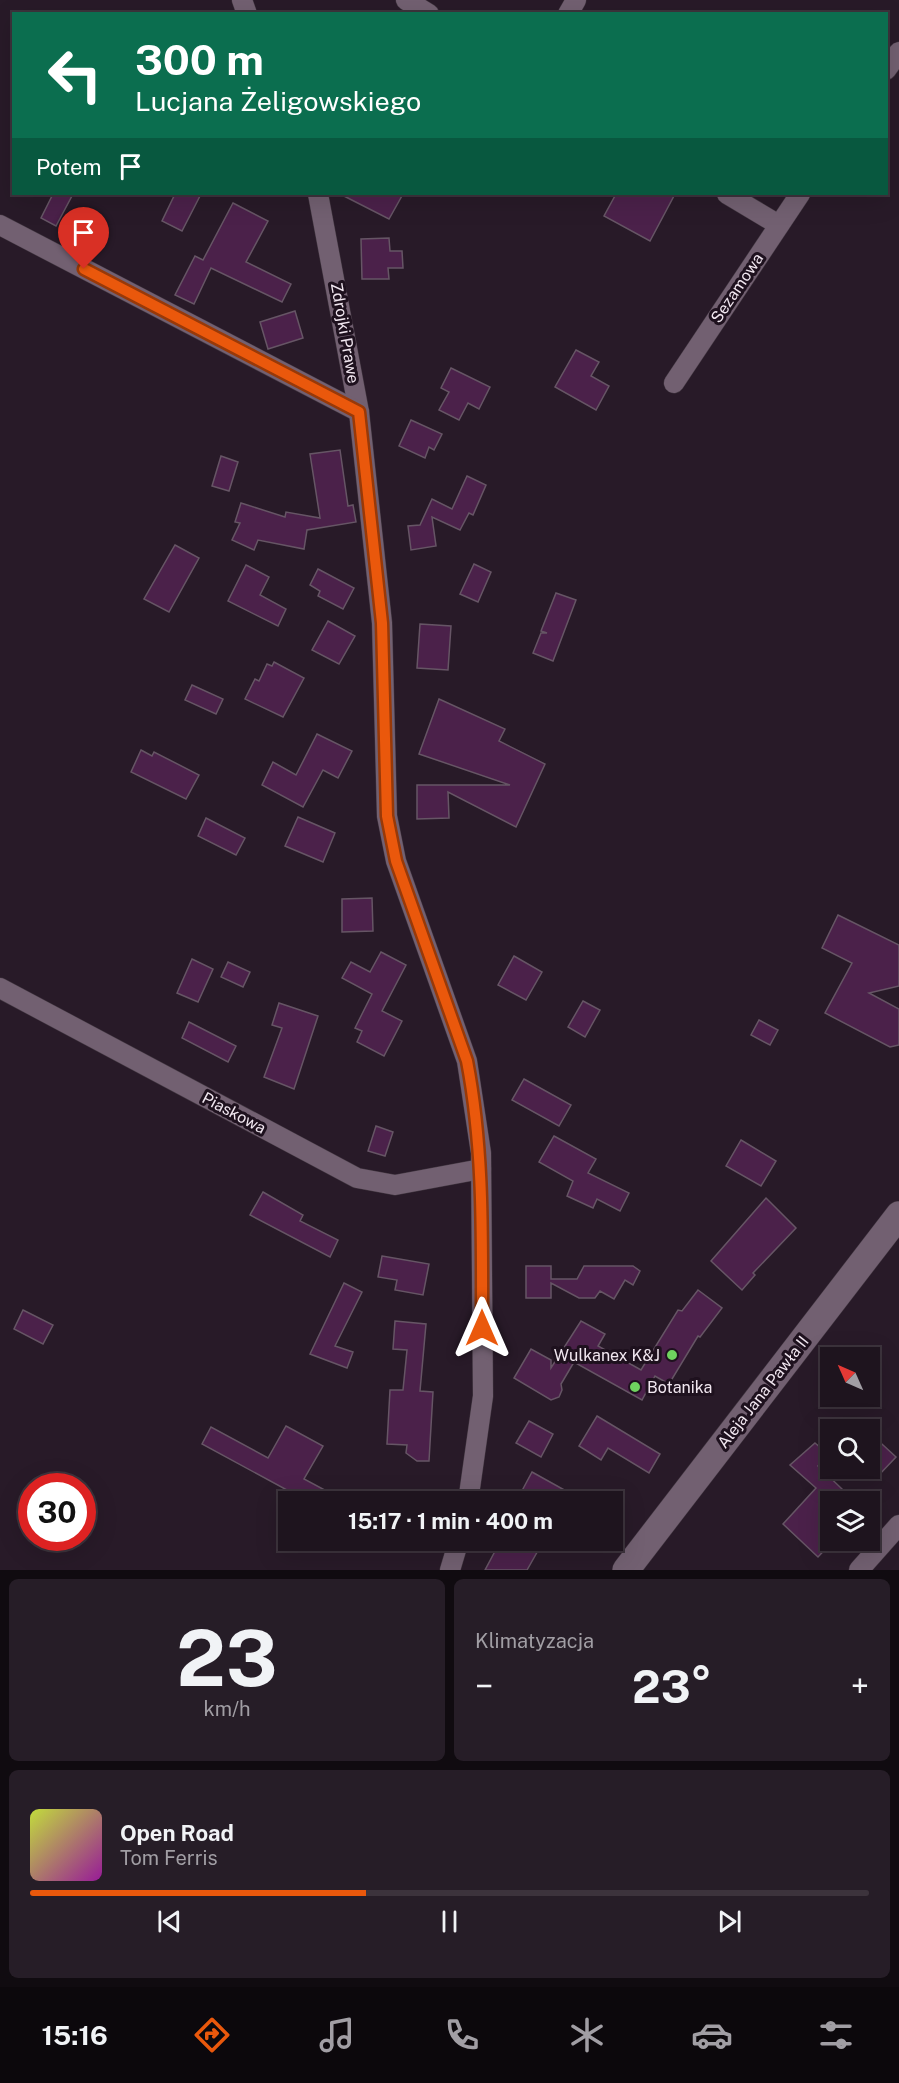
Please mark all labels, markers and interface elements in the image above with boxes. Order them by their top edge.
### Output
text: 300 m [135,35,264,84]
icon: left [36,36,114,114]
text: Lucjana Żeligowskiego [135,85,421,117]
icon: arrive [114,150,147,183]
text: Potem [36,154,102,180]
pin [58,207,109,269]
icon: arrive [67,216,100,249]
street label: Sezamowa [707,249,767,327]
street label: Zdrojki Prawe [327,281,363,385]
street label: Piaskowa [199,1088,269,1138]
position arrow [450,1296,514,1360]
street label: Aleja Jana Pawła II [713,1332,813,1452]
place label: Wulkanex K&J [554,1346,660,1365]
north arrow [820,1347,880,1407]
map controls [820,1347,880,1551]
marker: Wulkanex K&J [665,1348,679,1362]
place label: Botanika [647,1378,712,1397]
marker: Botanika [628,1380,642,1394]
button: search [820,1419,880,1479]
speed limit sign: 30 [18,1473,96,1551]
button: layers [820,1491,880,1551]
text: 15:17 · 1 min · 400 m [348,1508,553,1534]
text: 23 [176,1612,278,1704]
text: Klimatyzacja [475,1629,594,1653]
text: 23° [632,1660,712,1713]
text: − [475,1667,493,1705]
text: + [851,1667,869,1705]
text: km/h [203,1697,251,1721]
text: Open Road [120,1820,234,1846]
text: Tom Ferris [120,1846,218,1870]
icon: previous [153,1905,186,1938]
icon: pause [433,1905,466,1938]
icon: next [713,1905,746,1938]
icon: directions [191,2014,233,2056]
icon: music [316,2014,358,2056]
icon: phone [441,2014,483,2056]
icon: climate [566,2014,608,2056]
icon: car [691,2014,733,2056]
icon: filters [815,2014,857,2056]
text: 15:16 [41,2019,108,2051]

